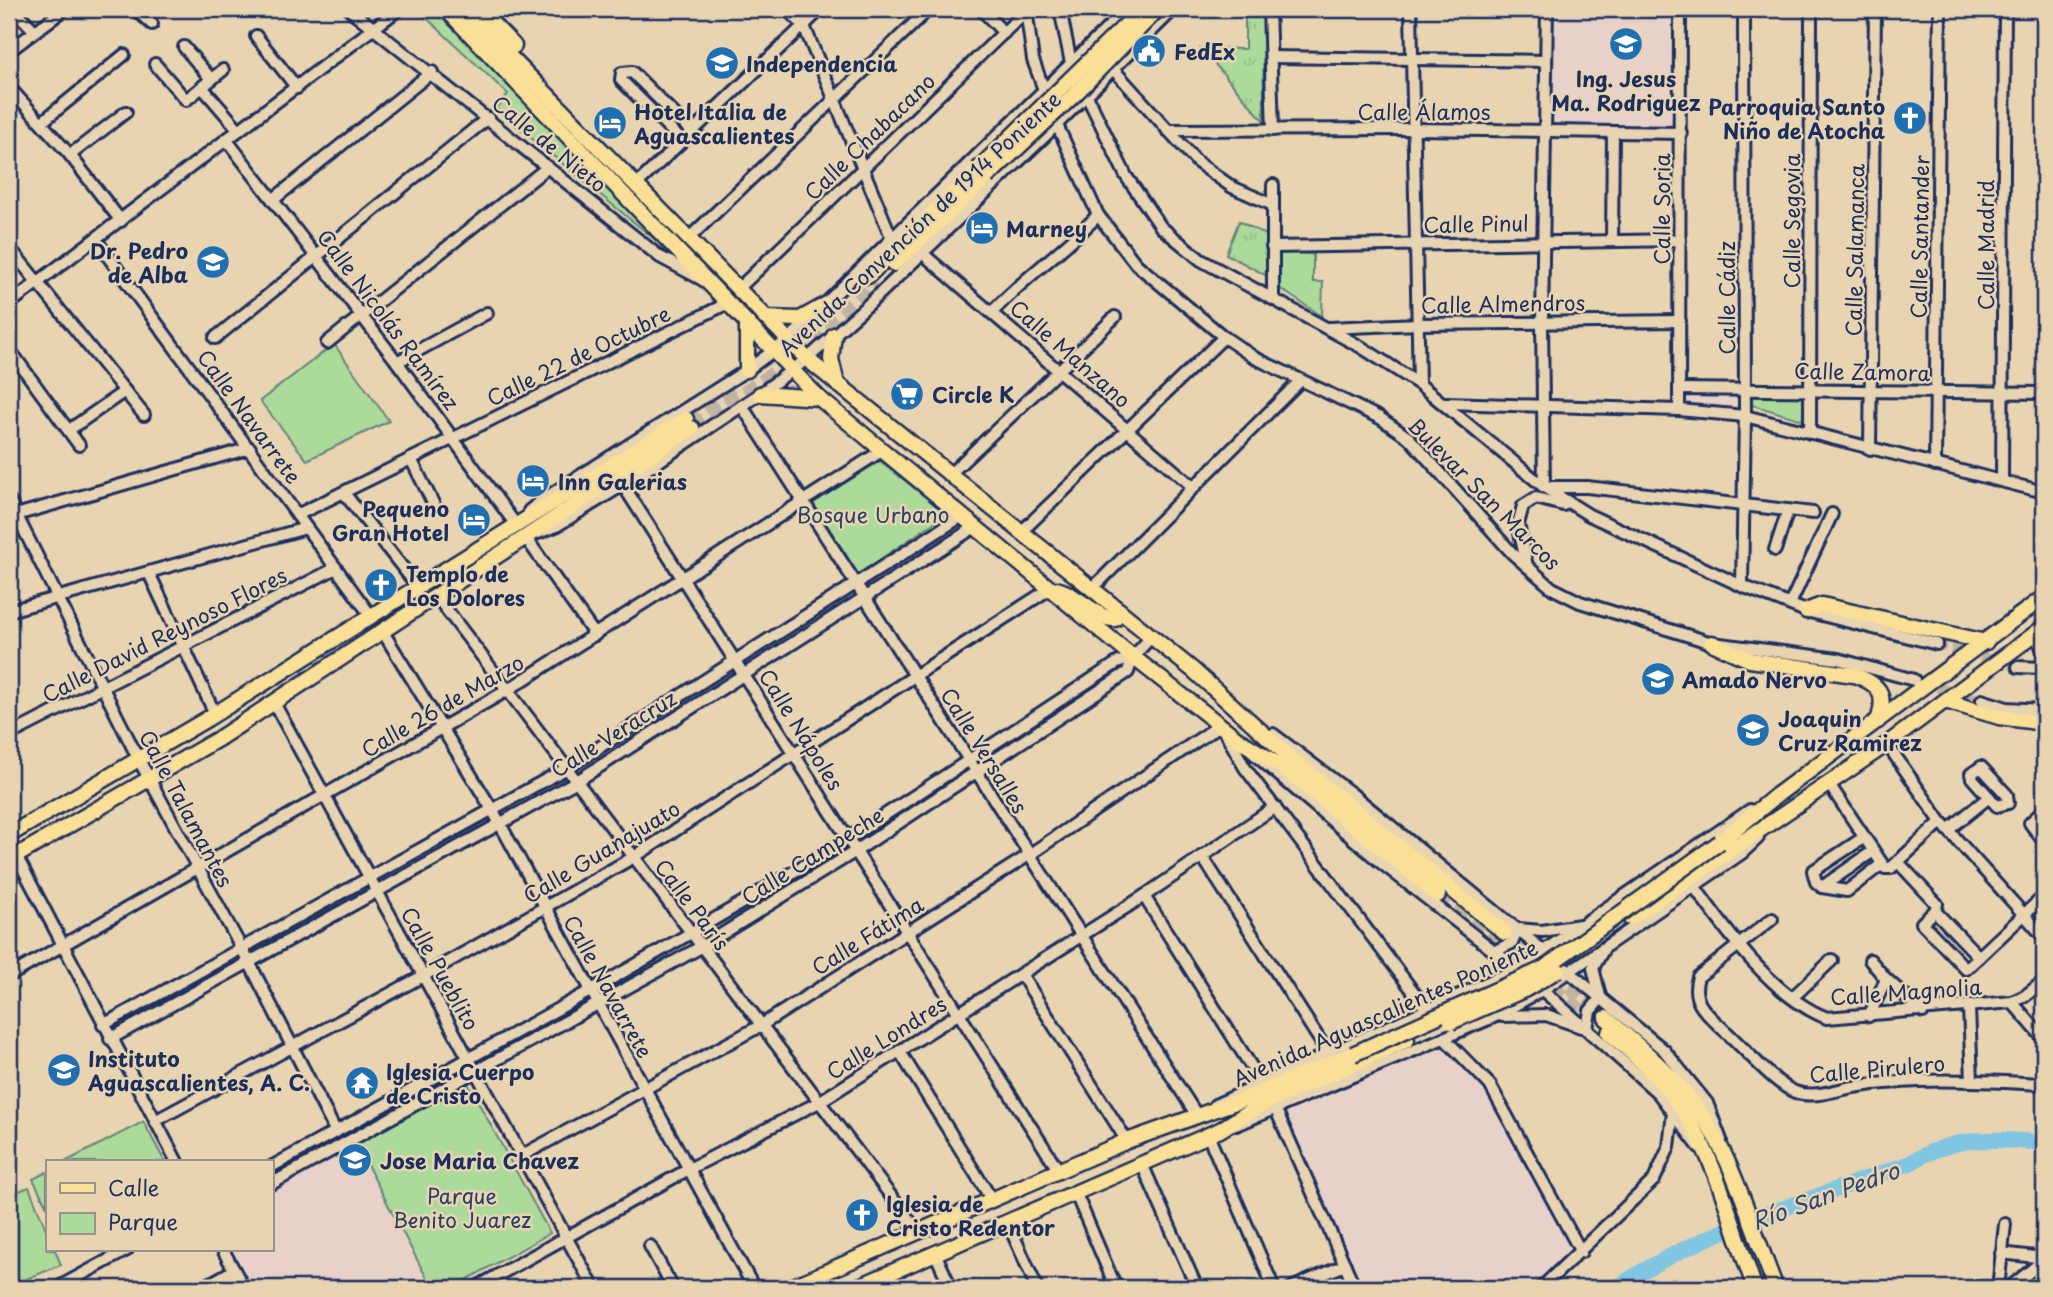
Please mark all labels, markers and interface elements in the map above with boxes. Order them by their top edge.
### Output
school or university icon: Ing. Jesus Ma. Rodriguez [1607,25,1645,63]
public building icon: FedEx [1130,32,1168,70]
place label: FedEx [1174,35,1235,67]
school or university icon: Independencia [703,44,741,82]
place label: Independencia [746,47,898,79]
place label: Ing. Jesus Ma. Rodriguez [1551,62,1701,118]
street label: Calle Chabacano [796,65,942,207]
street label: Avenida Convención de 1914 Poniente [771,83,1067,363]
street label: Calle de Nieto [486,87,614,199]
place label: Parroquia Santo Niño de Atocha [1708,90,1885,146]
place label: Hotel Italia de Aguascalientes [633,95,795,151]
street label: Calle Álamos [1358,95,1490,127]
church icon: Parroquia Santo Niño de Atocha [1891,99,1929,137]
hotel icon: Hotel Italia de Aguascalientes [591,104,629,142]
street label: Calle Soria [1645,153,1677,265]
street label: Calle Segovia [1775,153,1807,288]
street label: Calle Santander [1902,155,1936,319]
street label: Calle Salamanca [1836,163,1872,337]
street label: Calle Madrid [1969,180,2001,310]
street label: Calle Pinul [1423,206,1529,240]
hotel icon: Marney [963,209,1001,247]
place label: Marney [1006,212,1087,244]
street label: Calle Nicolás Ramírez [310,222,468,416]
place label: Dr. Pedro de Alba [90,234,188,290]
street label: Calle Cádiz [1710,241,1742,355]
school or university icon: Dr. Pedro de Alba [194,243,232,281]
street label: Calle Almendros [1421,286,1585,320]
street label: Calle Manzano [1003,291,1139,415]
street label: Calle 22 de Octubre [481,297,675,413]
street label: Calle Navarrete [190,342,310,490]
street label: Calle Zamora [1794,354,1931,388]
supermarket icon: Circle K [888,375,926,413]
place label: Circle K [932,378,1014,410]
street label: Bulevar San Marcos [1401,409,1569,577]
hotel icon: Inn Galerias [514,462,552,500]
place label: Inn Galerias [558,465,687,497]
place label: Pequeno Gran Hotel [332,492,449,548]
park label: Bosque Urbano [797,498,949,530]
hotel icon: Pequeno Gran Hotel [455,501,493,539]
place label: Templo de Los Dolores [406,557,525,613]
street label: Calle David Reynoso Flores [36,558,292,710]
church icon: Templo de Los Dolores [362,566,400,604]
street label: Calle 26 de Marzo [355,645,529,765]
school or university icon: Amado Nervo [1639,660,1677,698]
street label: Calle Nápoles [752,662,852,796]
place label: Amado Nervo [1681,663,1827,695]
street label: Calle Versalles [933,681,1037,819]
street label: Calle Veracruz [544,682,682,784]
place label: Joaquin Cruz Ramirez [1778,702,1922,758]
school or university icon: Joaquin Cruz Ramirez [1734,711,1772,749]
street label: Calle Talamantes [132,724,242,892]
street label: Calle Guanajuato [516,791,686,911]
street label: Calle Campeche [734,798,890,912]
street label: Calle París [648,851,738,957]
street label: Calle Fátima [805,887,930,982]
street label: Calle Pueblito [394,900,488,1036]
street label: Calle Navarrete [556,909,662,1063]
street label: Avenida Aguascalientes Poniente [1227,930,1543,1094]
street label: Calle Magnolia [1829,970,1983,1012]
street label: Calle Londres [820,987,952,1087]
place label: Instituto Aguascalientes, A. C. [87,1042,310,1098]
street label: Calle Pirulero [1808,1046,1946,1090]
school or university icon: Instituto Aguascalientes, A. C. [45,1051,83,1089]
place label: Iglesia Cuerpo de Cristo [386,1055,534,1111]
temple icon: Iglesia Cuerpo de Cristo [343,1064,381,1102]
school or university icon: Jose Maria Chavez [336,1141,374,1179]
place label: Jose Maria Chavez [380,1144,579,1176]
water label: Río San Pedro [1746,1152,1905,1238]
legend [46,1160,273,1252]
text: Calle [108,1171,159,1203]
park label: Parque Benito Juarez [393,1179,531,1235]
place label: Iglesia de Cristo Redentor [886,1187,1055,1243]
church icon: Iglesia de Cristo Redentor [843,1196,881,1234]
text: Parque [108,1205,178,1237]

